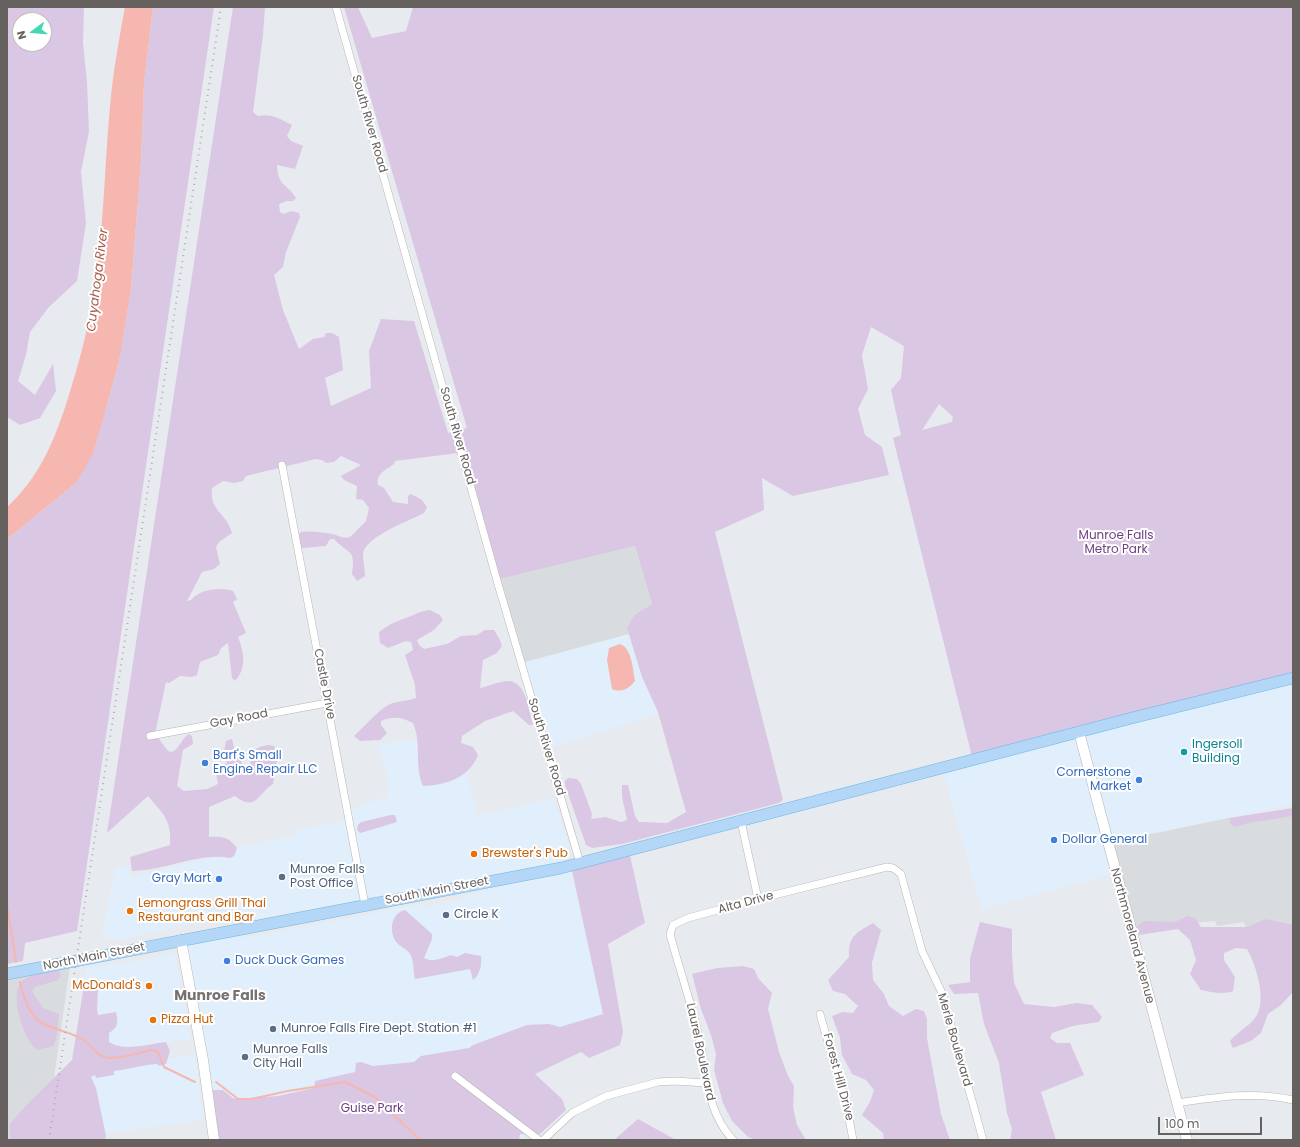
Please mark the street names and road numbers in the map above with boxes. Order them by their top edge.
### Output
street label: South River Road [348,73,390,175]
street label: South River Road [436,385,478,487]
street label: Castle Drive [310,647,338,721]
street label: South River Road [524,697,568,797]
street label: Gay Road [209,706,269,732]
street label: Northmoreland Avenue [1107,867,1157,1005]
street label: South Main Street [384,874,490,908]
street label: Alta Drive [717,889,775,917]
street label: North Main Street [42,940,146,974]
street label: Merle Boulevard [934,992,974,1088]
street label: Laurel Boulevard [683,1002,717,1102]
street label: Forest Hill Drive [819,1032,857,1122]

